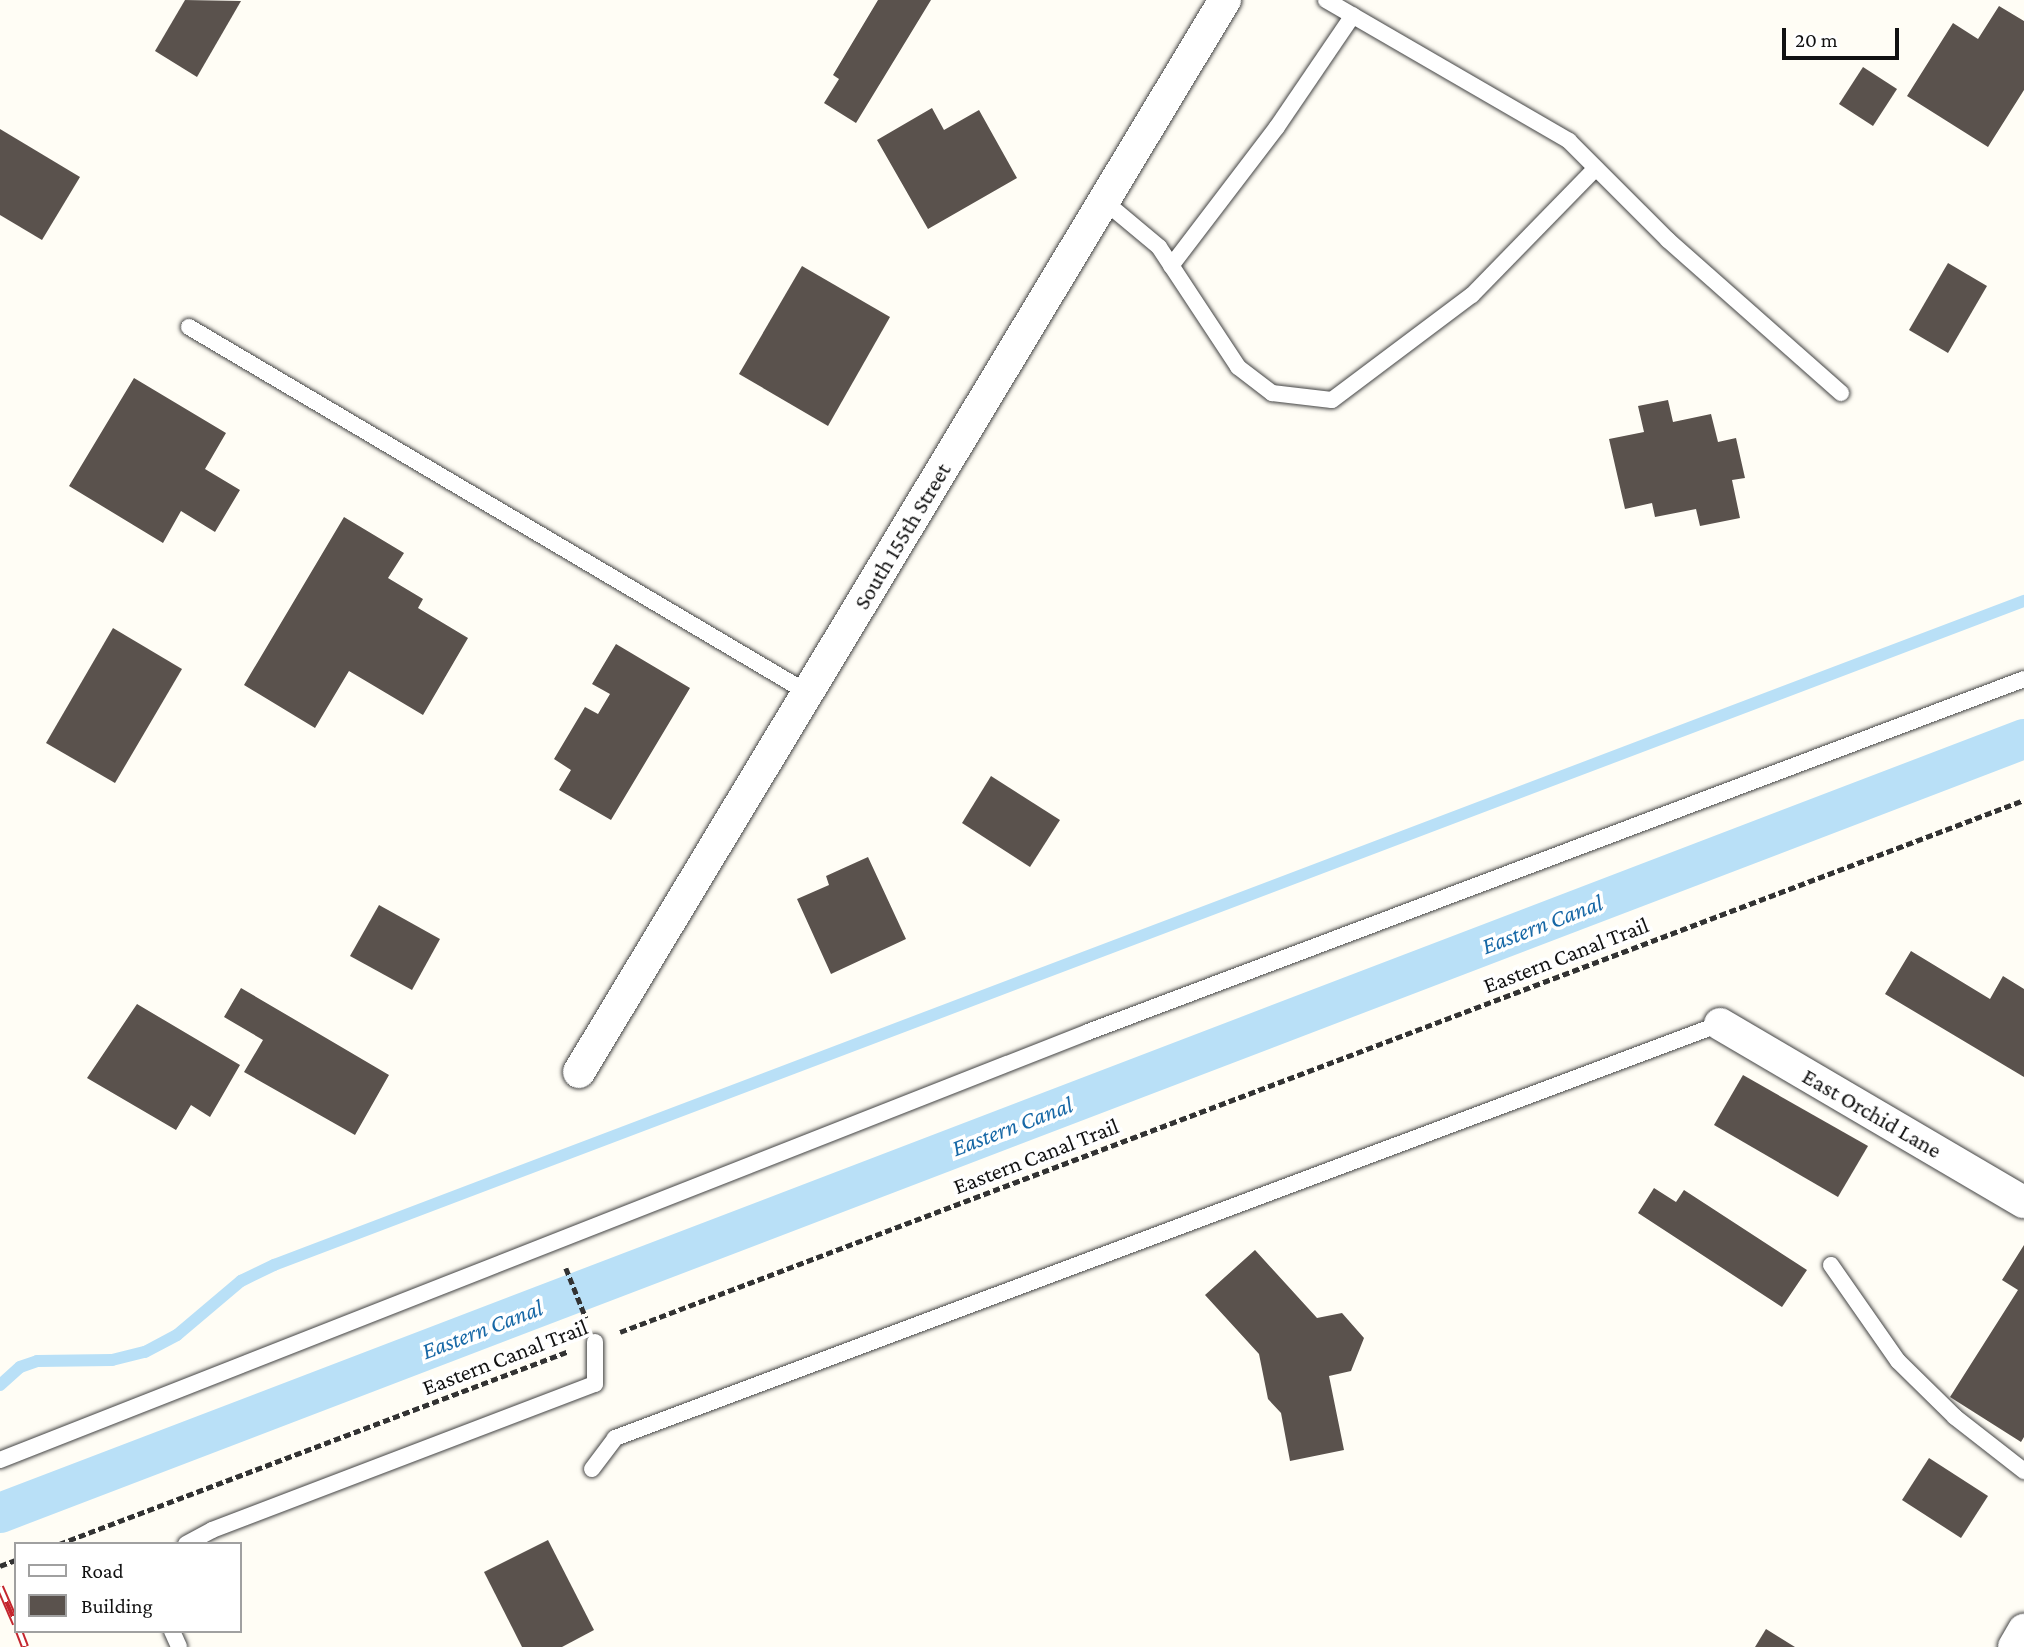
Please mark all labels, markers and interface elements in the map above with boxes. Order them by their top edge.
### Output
scale bar [1786,14,1903,58]
text: 20 m [1795,28,1838,52]
street label: South 155th Street [847,458,957,614]
water label: Eastern Canal [1477,888,1607,960]
street label: Eastern Canal Trail [1479,911,1653,999]
street label: East Orchid Lane [1798,1062,1946,1164]
water label: Eastern Canal [947,1090,1077,1162]
street label: Eastern Canal Trail [949,1112,1123,1200]
water label: Eastern Canal [417,1293,547,1365]
street label: Eastern Canal Trail [418,1313,592,1401]
legend [14,1542,242,1633]
text: Road [81,1559,124,1583]
text: Building [81,1594,153,1618]

